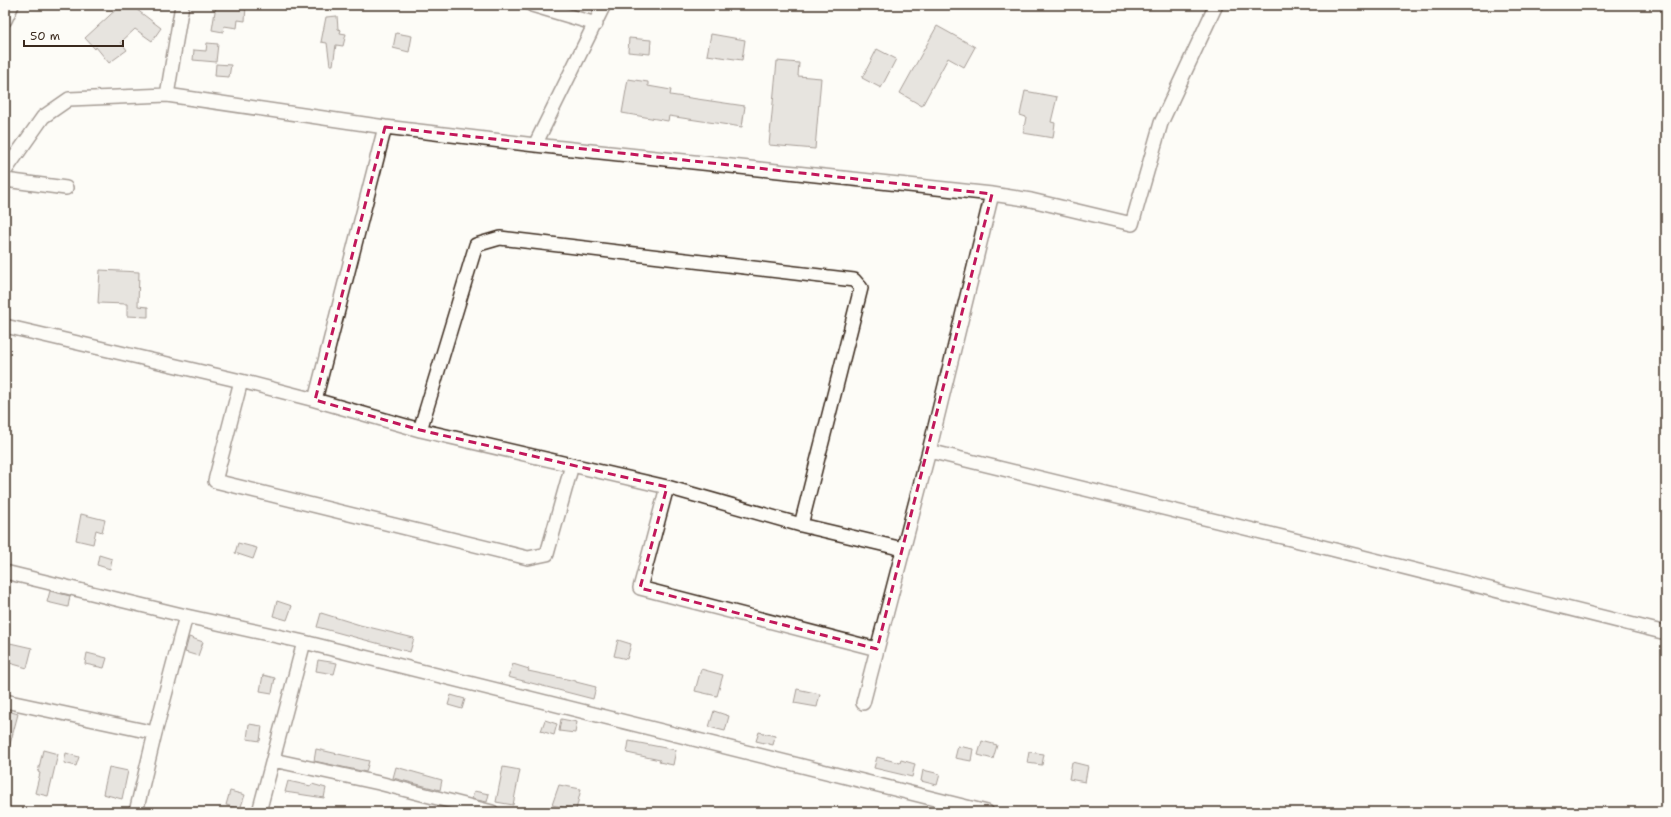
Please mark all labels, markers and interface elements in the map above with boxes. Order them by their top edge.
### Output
scale bar [24,22,123,48]
text: 50 m [30,28,60,44]

